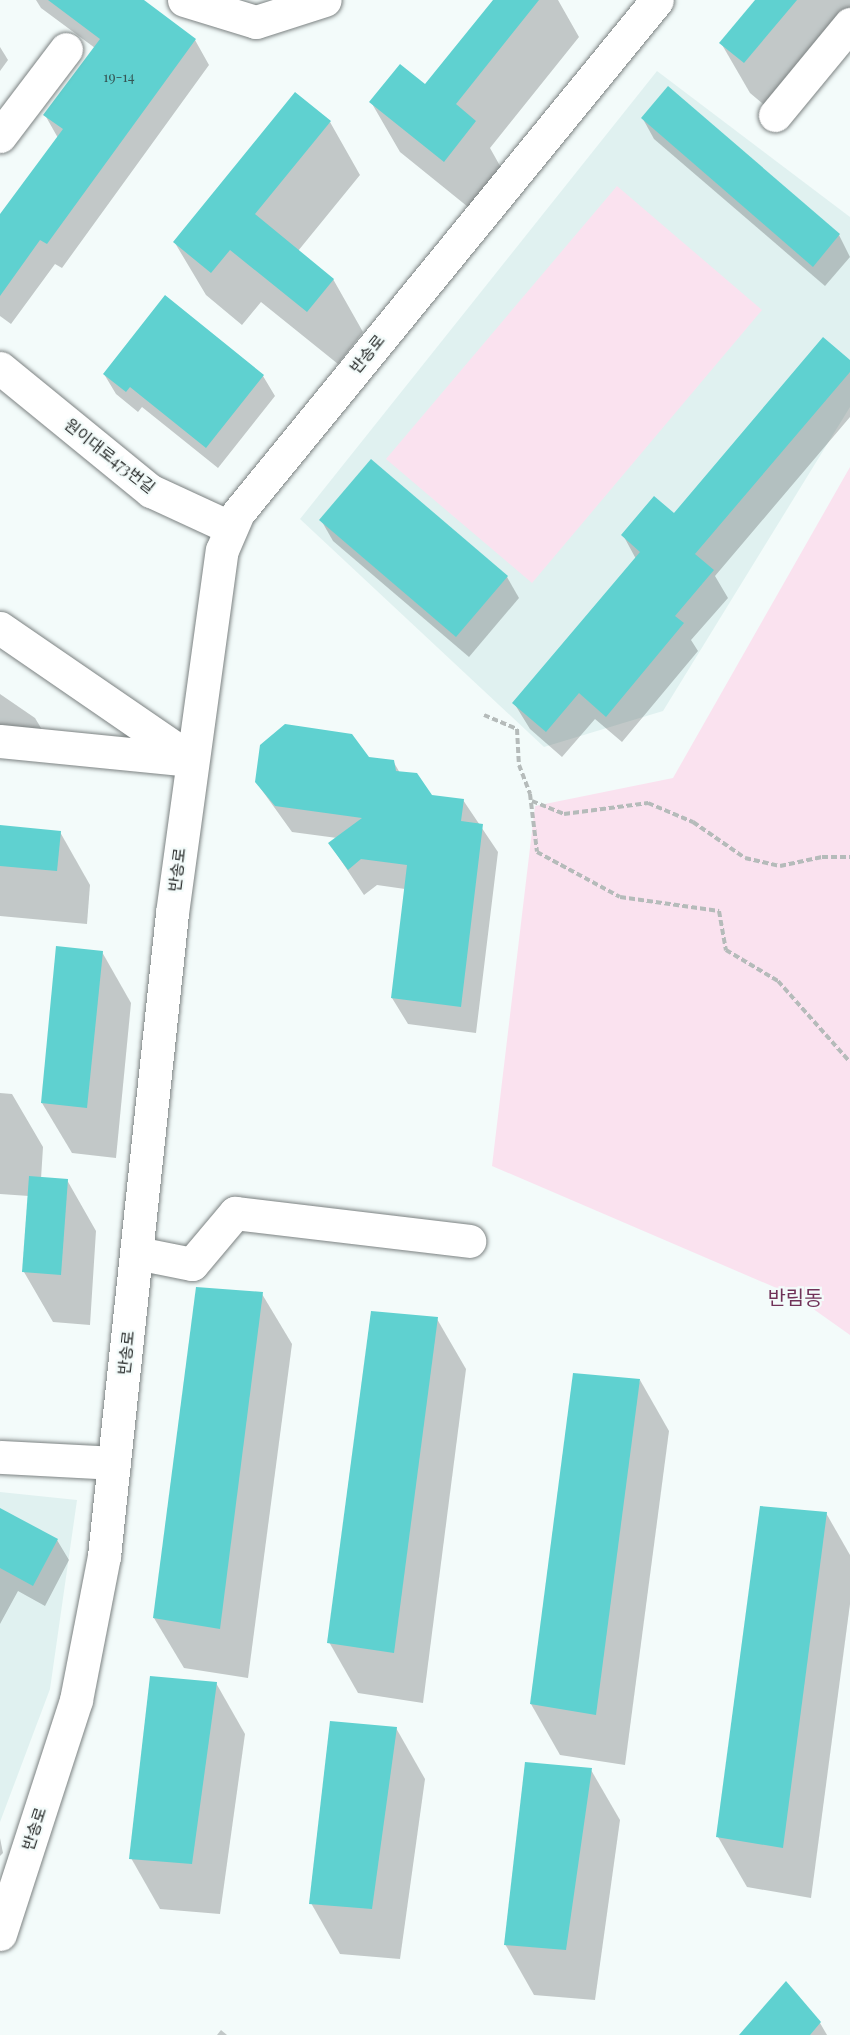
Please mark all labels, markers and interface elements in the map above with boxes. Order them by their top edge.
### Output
house number: 19-14 [103,69,135,85]
street label: 반송로 [346,331,388,377]
street label: 원이대로473번길 [61,415,159,497]
street label: 반송로 [165,847,189,893]
district label: 반림동 [767,1284,823,1308]
street label: 반송로 [114,1330,138,1376]
street label: 반송로 [18,1805,50,1853]

